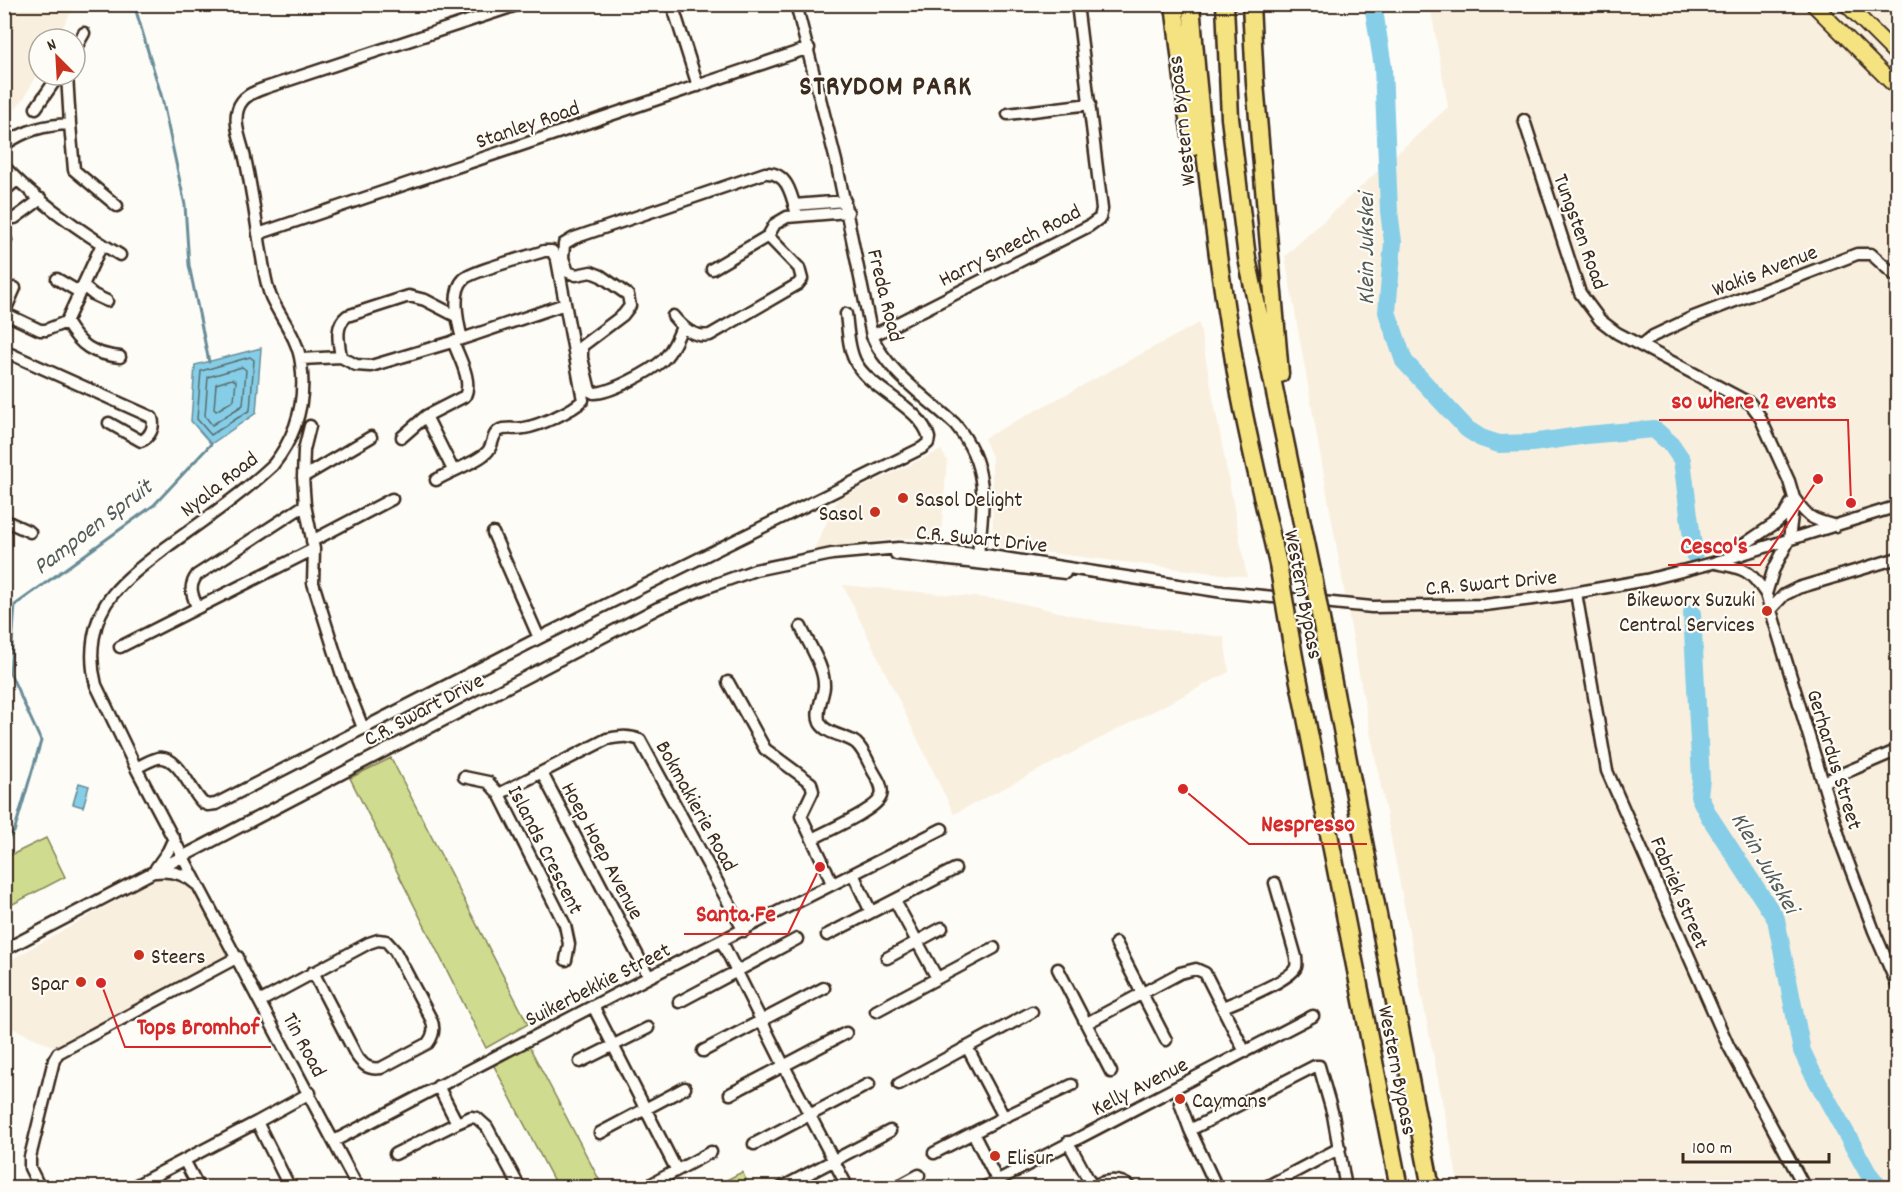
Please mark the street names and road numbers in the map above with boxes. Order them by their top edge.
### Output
street label: Western Bypass [1161,54,1206,187]
street label: Stanley Road [472,94,584,159]
street label: Tungsten Road [1543,170,1614,295]
street label: Harry Sneech Road [934,198,1087,296]
street label: Wakis Avenue [1708,238,1822,307]
street label: Freda Road [857,246,910,345]
street label: Nyala Road [174,445,266,526]
street label: C.R. Swart Drive [914,518,1049,563]
street label: Western Bypass [1274,527,1329,662]
street label: C.R. Swart Drive [1424,563,1558,606]
street label: C.R. Swart Drive [359,666,490,756]
street label: Gerhardus Street [1797,686,1869,834]
street label: Bokmakierie Road [646,736,744,878]
street label: Hoep Hoep Avenue [552,777,650,926]
street label: Islands Crescent [498,781,590,921]
street label: Fabriek Street [1640,833,1715,954]
street label: Suikerbekkie Street [520,936,677,1036]
street label: Western Bypass [1368,1003,1423,1138]
street label: Tin Road [273,1008,333,1083]
street label: Kelly Avenue [1087,1051,1194,1126]

